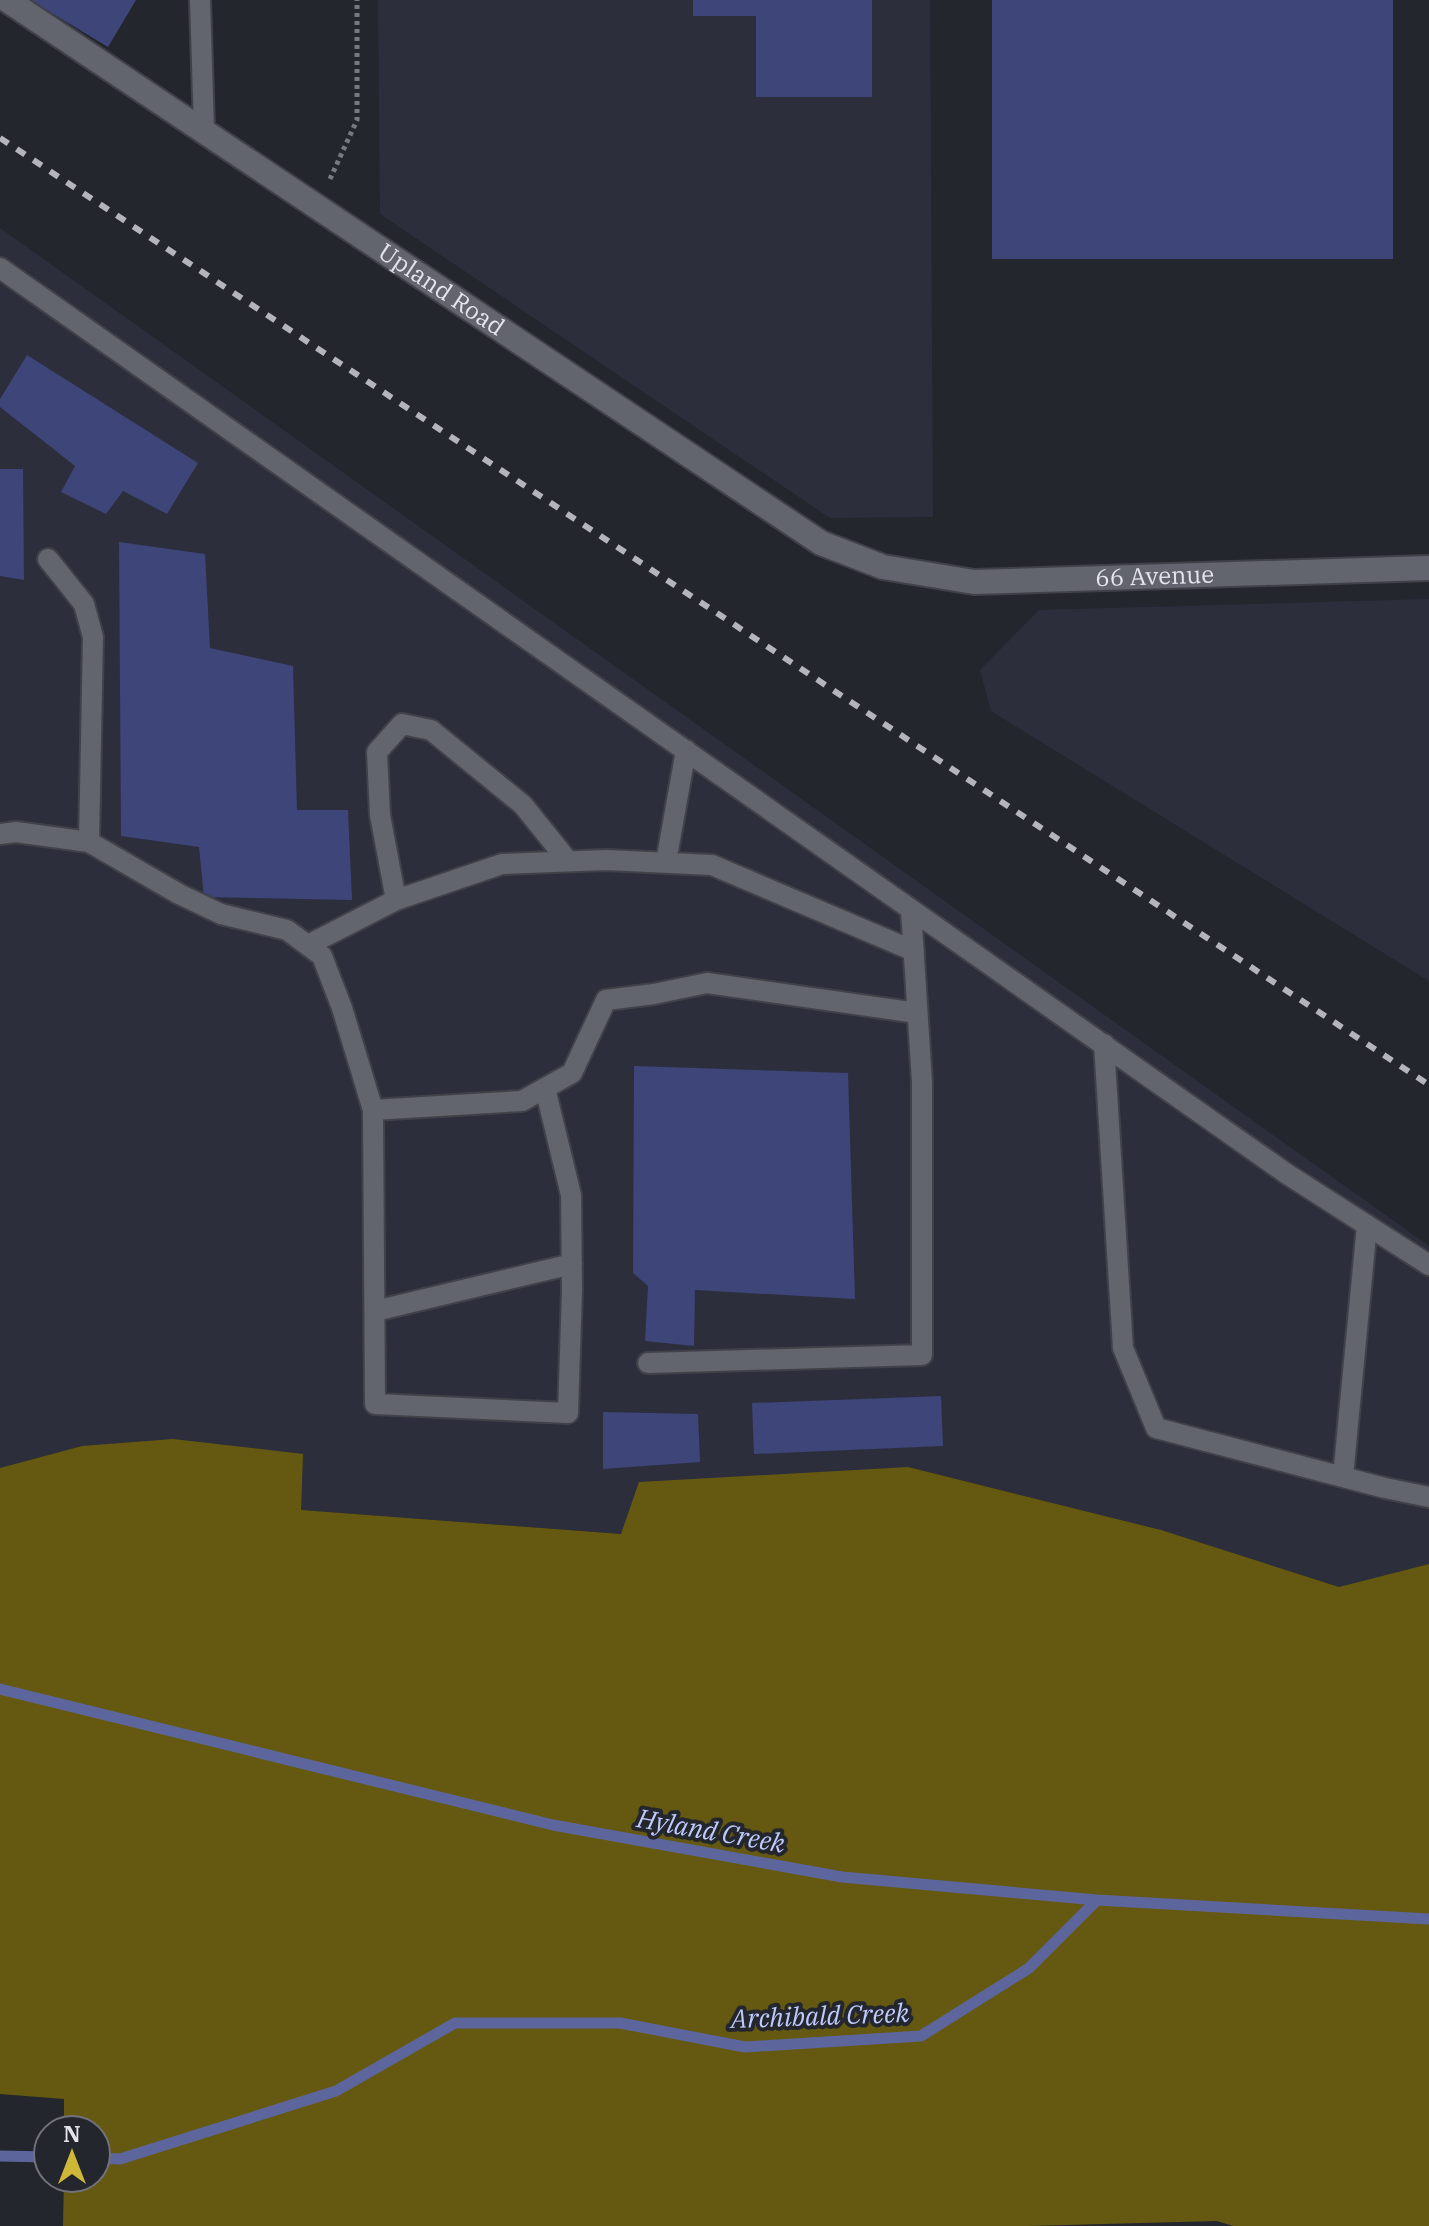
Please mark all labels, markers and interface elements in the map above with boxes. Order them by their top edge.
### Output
street label: Upland Road [372,235,511,343]
street label: 66 Avenue [1095,558,1215,593]
water label: Hyland Creek [634,1800,788,1860]
water label: Archibald Creek [728,1995,910,2035]
north arrow [32,2114,112,2194]
text: N [63,2119,81,2148]

